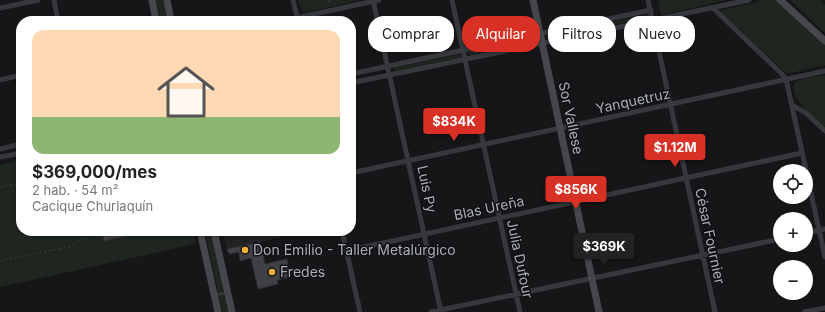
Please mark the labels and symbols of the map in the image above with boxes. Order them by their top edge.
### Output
street label: Sor Vallese [555,80,587,156]
street label: Yanquetruz [594,84,672,117]
pin: $834K [426,108,482,142]
pin: $1.12M [642,134,708,168]
street label: Luis Py [414,164,441,214]
pin: $856K [548,176,604,210]
street label: César Fournier [692,186,729,286]
street label: Blas Ureña [452,192,526,223]
street label: Julia Dufour [504,218,537,300]
pin: $369K [576,233,632,267]
place label: Don Emilio - Taller Metalúrgico [253,241,456,258]
marker: Don Emilio - Taller Metalúrgico [240,245,250,255]
place label: Fredes [280,263,325,280]
marker: Fredes [267,267,277,277]

